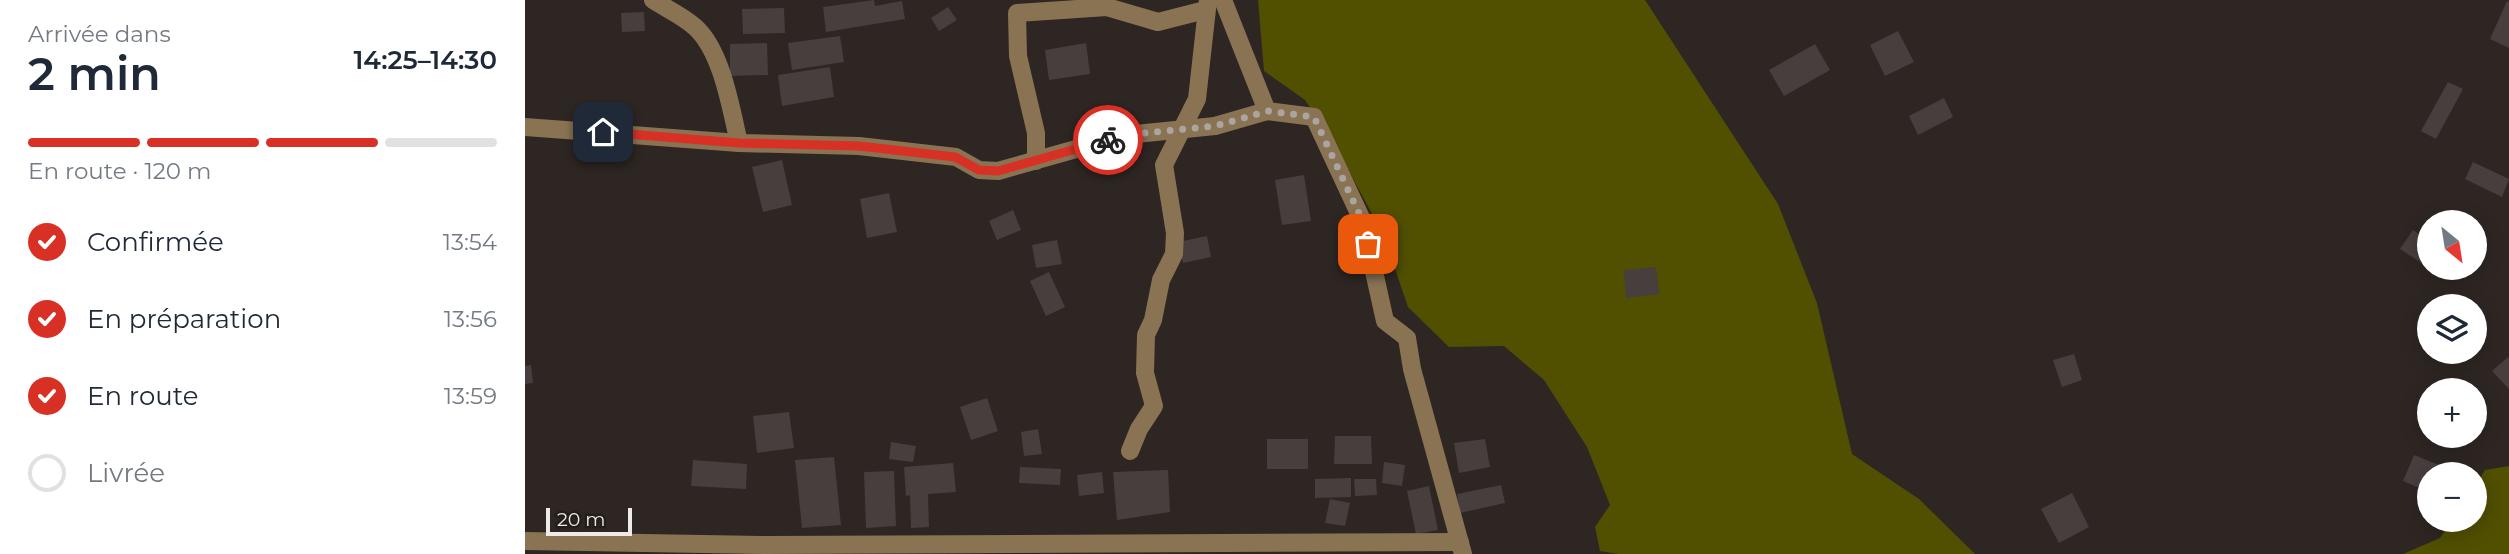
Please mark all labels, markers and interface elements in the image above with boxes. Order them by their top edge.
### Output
text: Arrivée dans [28,20,171,48]
text: 14:25–14:30 [353,44,497,76]
text: 2 min [28,45,161,102]
pin [573,102,633,162]
courier [1073,105,1143,175]
icon: home [584,113,622,151]
icon: bike [1089,121,1127,159]
text: En route · 120 m [28,157,211,185]
north arrow [2417,210,2487,280]
map controls [2417,210,2487,532]
pin [1338,214,1398,274]
icon: check [28,223,66,261]
icon: bag [1349,225,1387,263]
text: Confirmée [87,226,224,258]
text: 13:54 [443,228,497,256]
button: layers [2417,294,2487,364]
icon: check [28,300,66,338]
text: En préparation [87,303,281,335]
text: 13:56 [444,305,497,333]
icon: check [28,377,66,415]
button: + [2417,378,2487,448]
text: En route [87,380,198,412]
text: 13:59 [444,382,497,410]
text: Livrée [87,457,165,489]
button: − [2417,462,2487,532]
scale bar [546,505,632,537]
text: 20 m [557,508,605,531]

